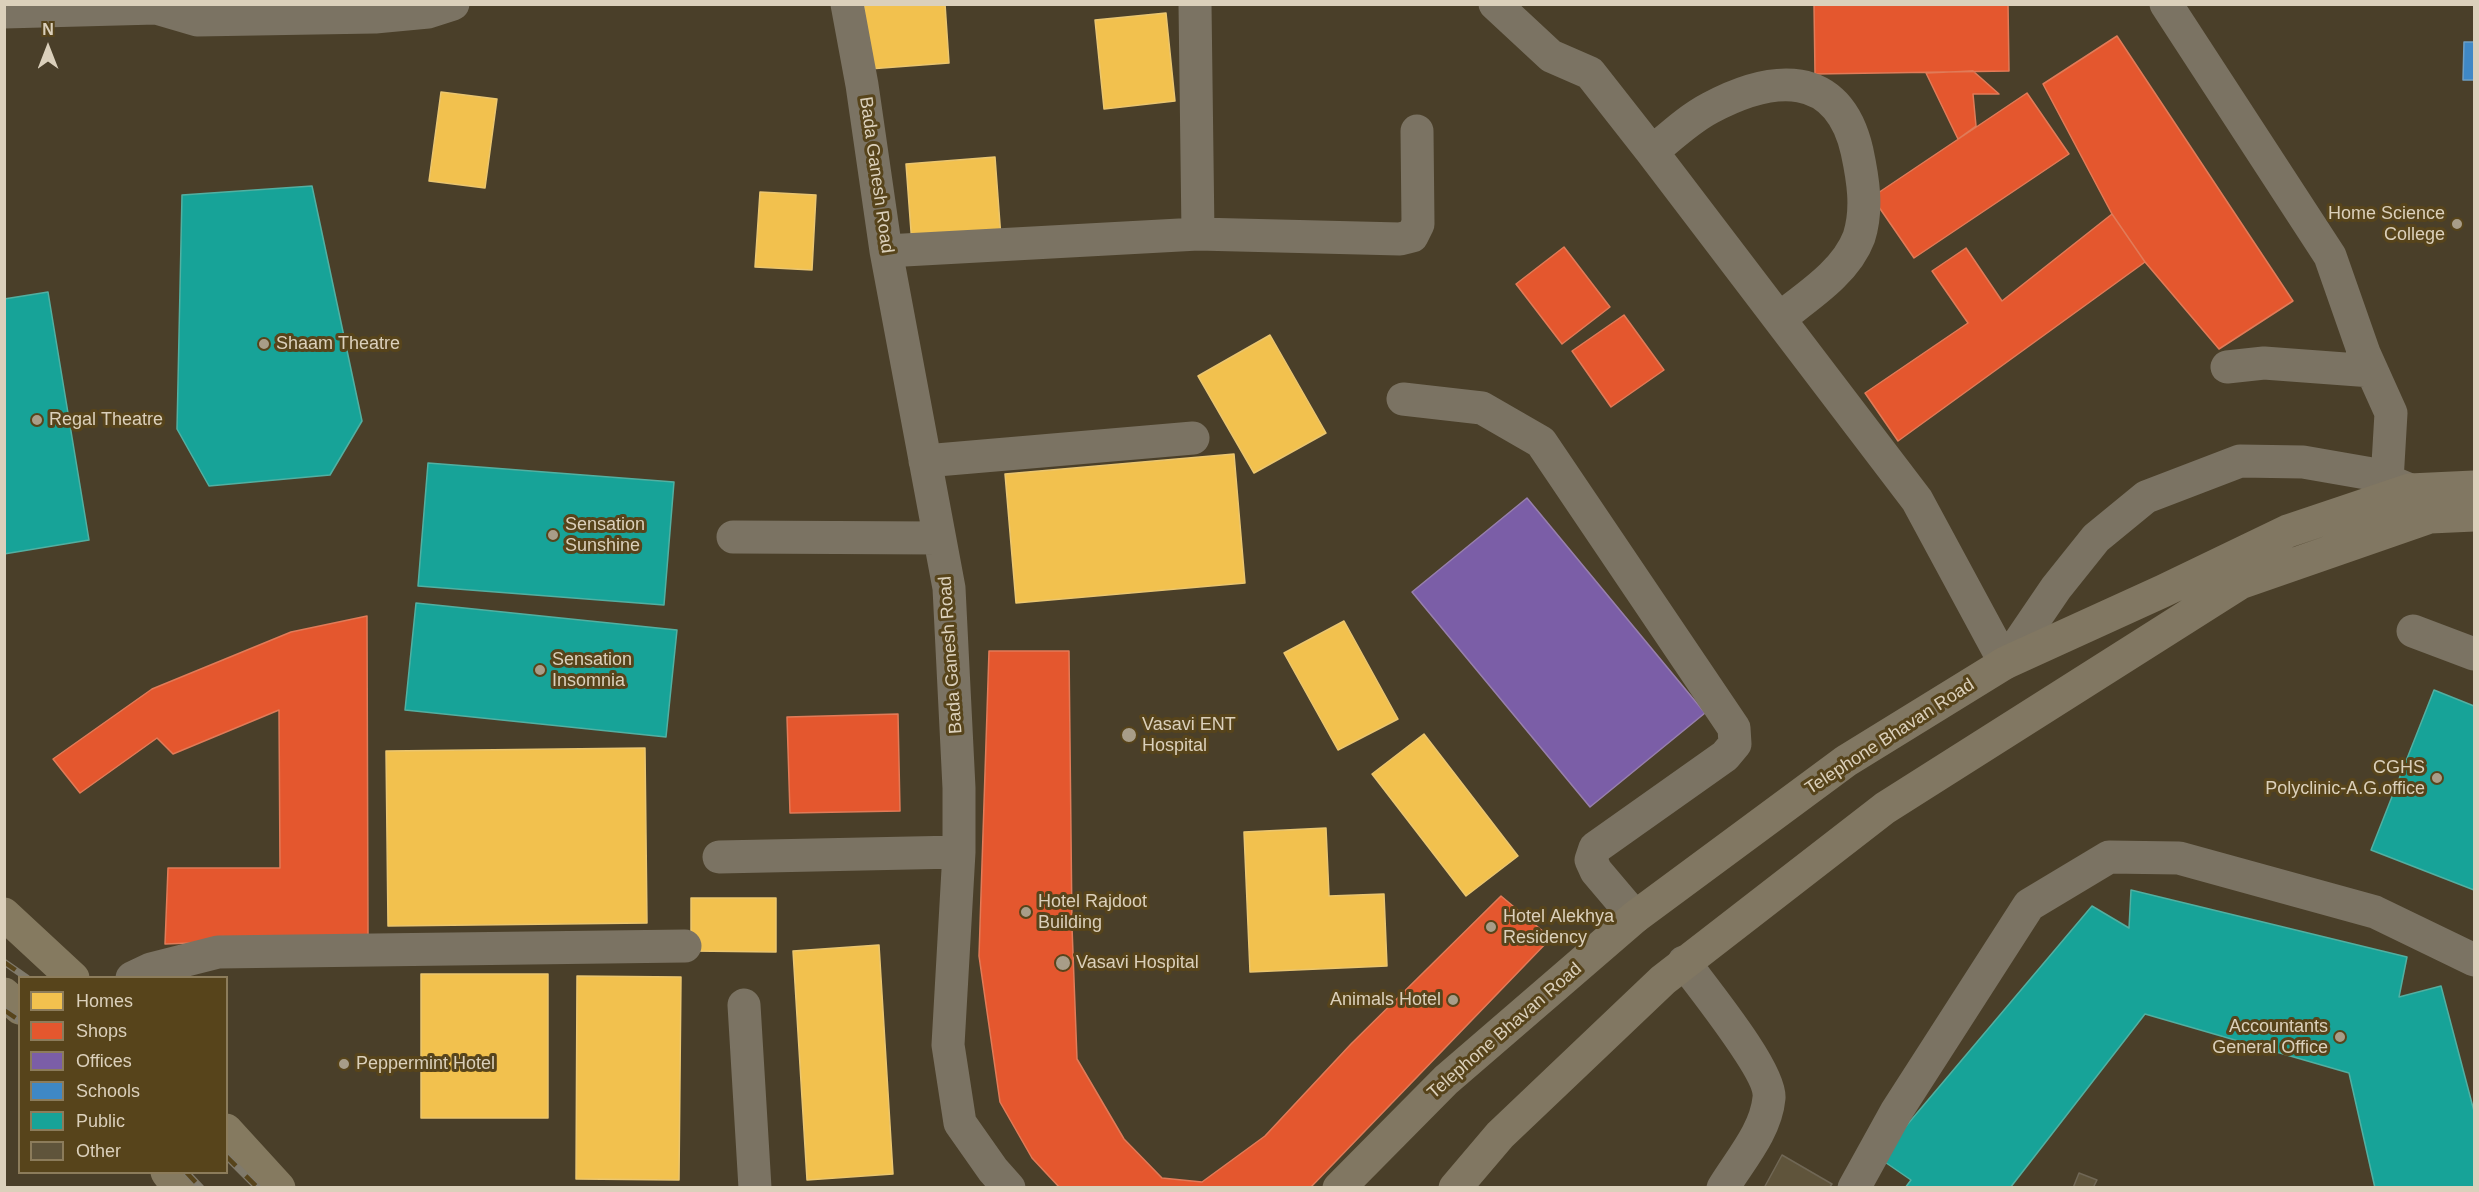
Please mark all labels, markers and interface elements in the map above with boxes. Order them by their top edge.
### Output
north arrow [18,18,78,78]
text: N [42,21,54,38]
street label: Bada Ganesh Road [854,95,898,255]
place label: Home Science College [2328,203,2445,246]
marker: Home Science College [2450,217,2464,231]
place label: Shaam Theatre [276,333,400,355]
marker: Shaam Theatre [257,337,271,351]
place label: Regal Theatre [49,409,163,431]
marker: Regal Theatre [30,413,44,427]
place label: Sensation Sunshine [565,514,645,556]
marker: Sensation Sunshine [546,528,560,542]
street label: Bada Ganesh Road [935,575,967,735]
place label: Sensation Insomnia [552,649,632,692]
marker: Sensation Insomnia [533,663,547,677]
street label: Telephone Bhavan Road [1801,674,1979,800]
place label: Vasavi ENT Hospital [1142,714,1236,756]
marker: Vasavi ENT Hospital [1120,726,1138,744]
place label: CGHS Polyclinic-A.G.office [2265,757,2425,800]
marker: CGHS Polyclinic-A.G.office [2430,771,2444,785]
place label: Hotel Rajdoot Building [1038,891,1147,934]
marker: Hotel Rajdoot Building [1019,905,1033,919]
place label: Hotel Alekhya Residency [1503,906,1614,948]
marker: Hotel Alekhya Residency [1484,920,1498,934]
place label: Vasavi Hospital [1076,952,1199,974]
marker: Vasavi Hospital [1054,954,1072,972]
street label: Telephone Bhavan Road [1424,958,1586,1104]
legend [18,976,228,1174]
place label: Animals Hotel [1330,989,1441,1011]
text: Homes [76,991,133,1011]
marker: Animals Hotel [1446,993,1460,1007]
place label: Accountants General Office [2212,1016,2328,1058]
text: Shops [76,1021,127,1041]
marker: Accountants General Office [2333,1030,2347,1044]
text: Offices [76,1051,132,1071]
place label: Peppermint Hotel [356,1053,495,1075]
marker: Peppermint Hotel [337,1057,351,1071]
text: Schools [76,1081,140,1101]
text: Public [76,1111,125,1131]
text: Other [76,1141,121,1161]

